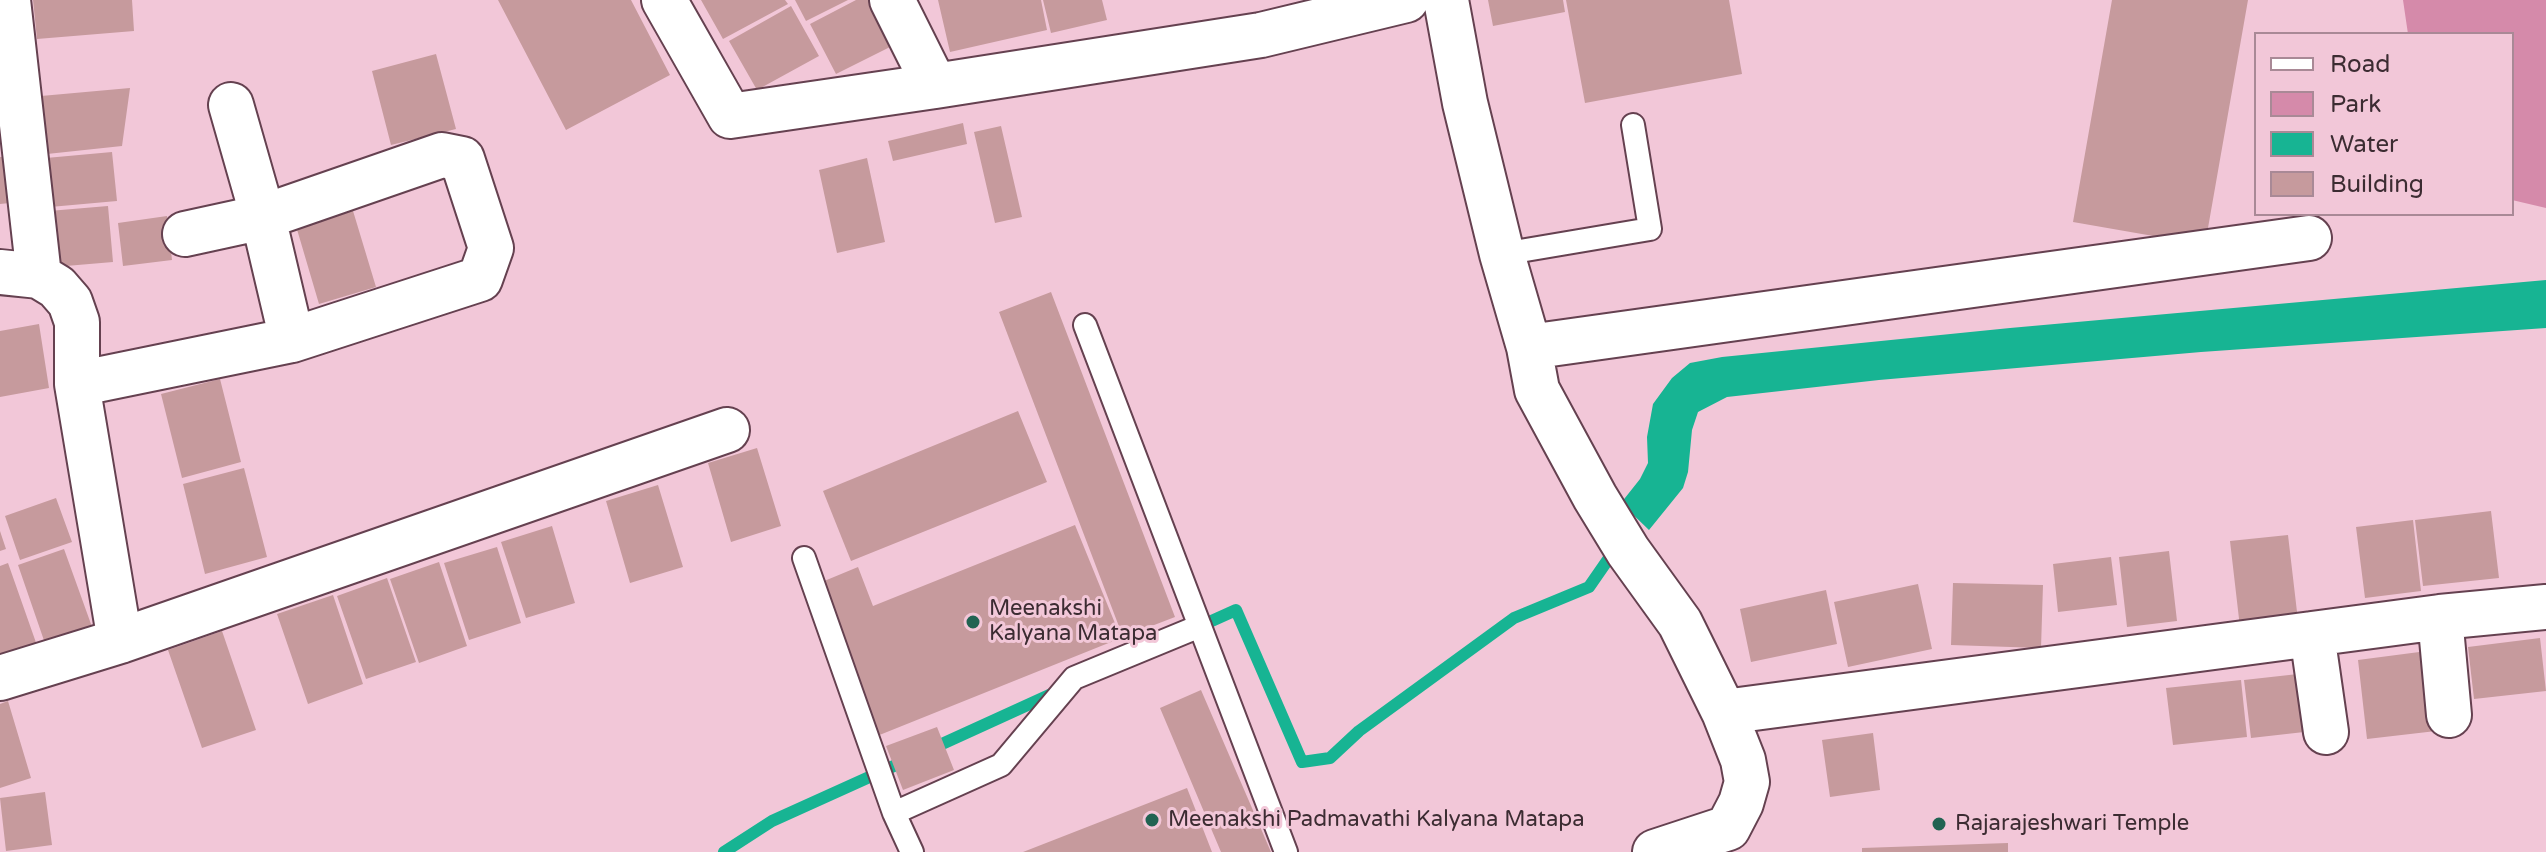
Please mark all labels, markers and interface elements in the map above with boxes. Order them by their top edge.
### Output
legend [2254,32,2514,216]
text: Road [2330,50,2390,79]
text: Park [2330,90,2381,119]
text: Water [2330,130,2398,159]
text: Building [2330,170,2424,199]
place label: Meenakshi Kalyana Matapa [989,596,1157,648]
marker: Meenakshi Kalyana Matapa [964,613,982,631]
place label: Meenakshi Padmavathi Kalyana Matapa [1168,807,1585,833]
marker: Meenakshi Padmavathi Kalyana Matapa [1143,811,1161,829]
place label: Rajarajeshwari Temple [1955,811,2189,837]
marker: Rajarajeshwari Temple [1930,815,1948,833]

